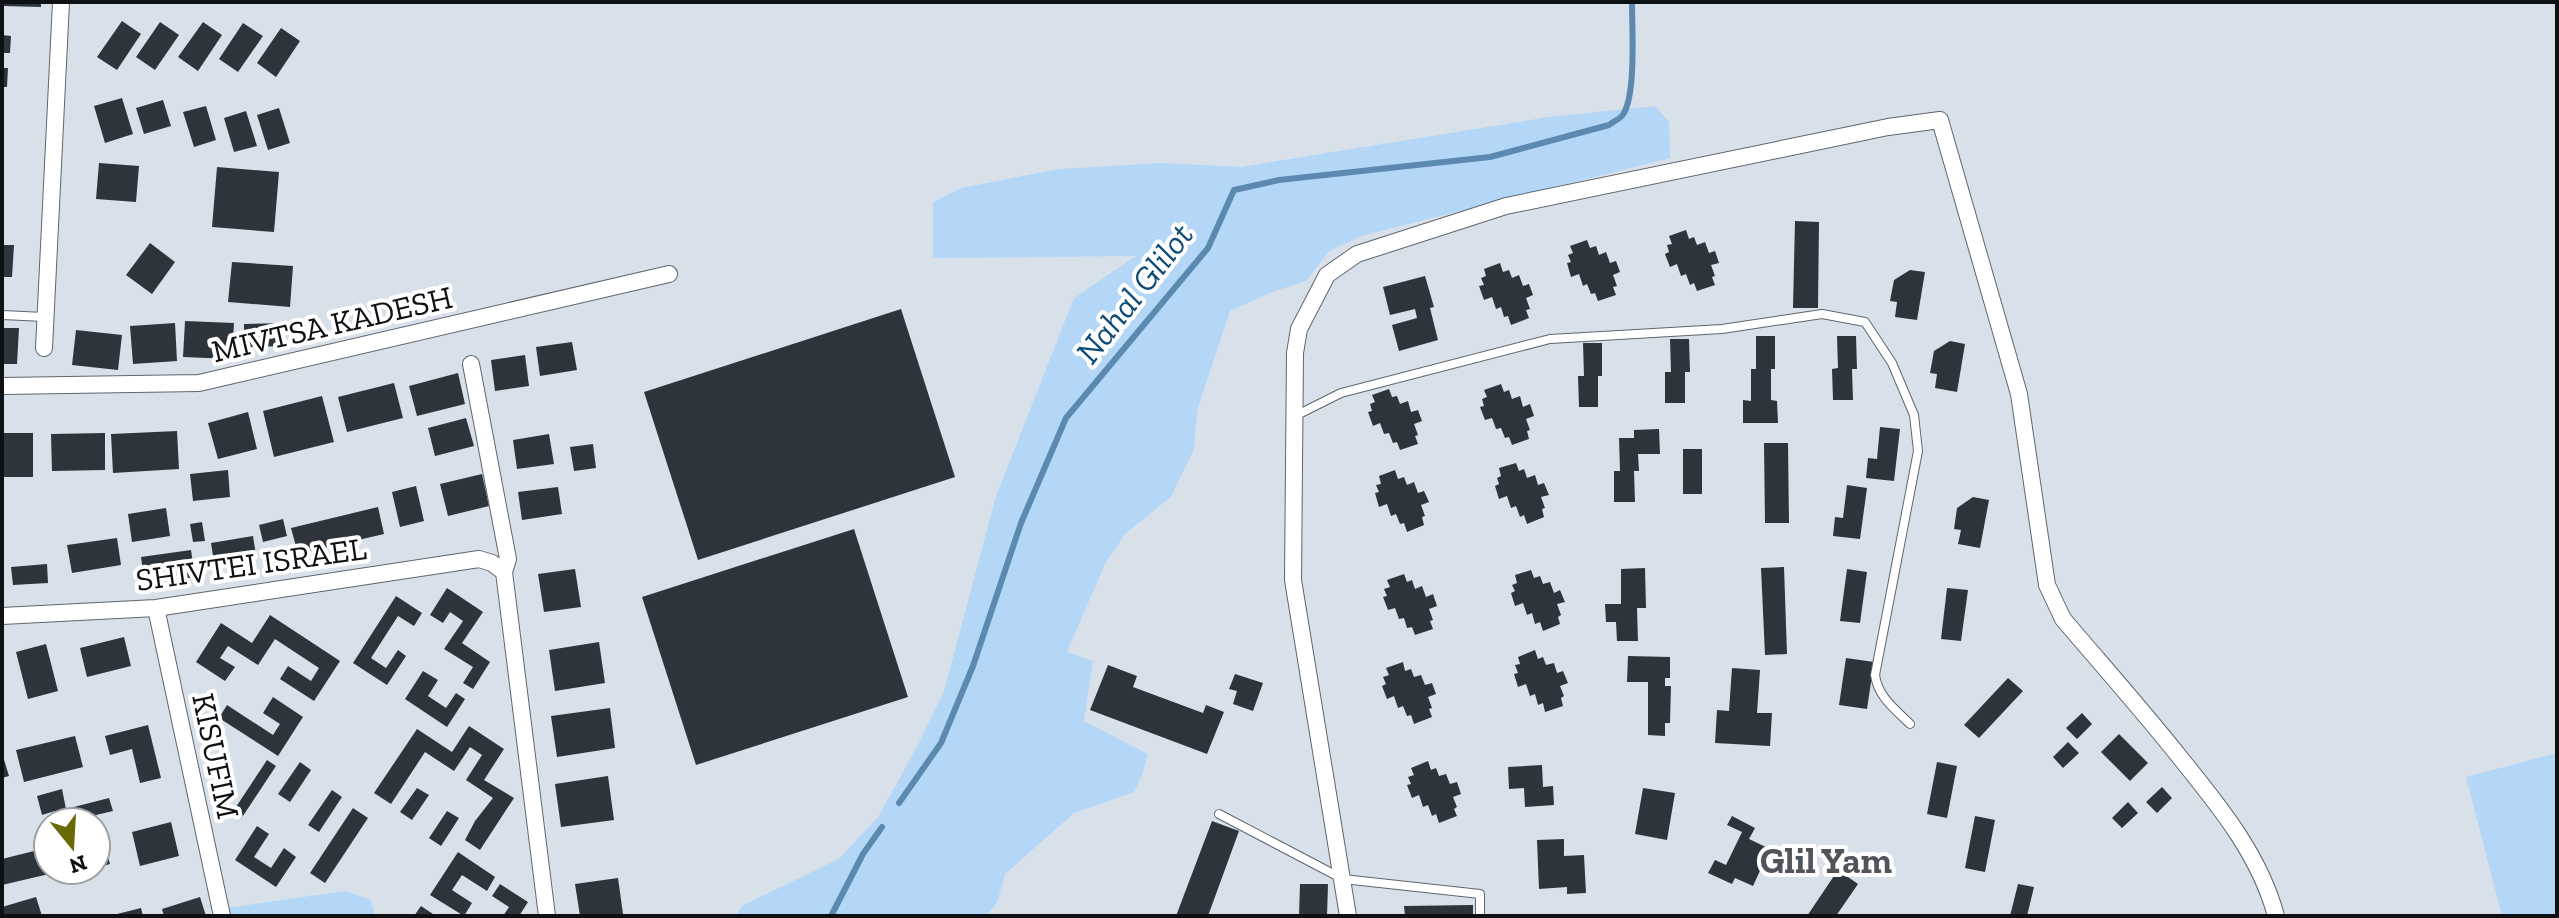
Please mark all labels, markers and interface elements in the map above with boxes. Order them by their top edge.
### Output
water label: Nahal Glilot [1067,215,1202,372]
street label: MIVTSA KADESH [208,278,456,370]
street label: SHIVTEI ISRAEL [133,529,369,599]
street label: KISUFIM [184,690,248,822]
north arrow [32,806,112,886]
district label: Glil Yam [1760,839,1892,882]
text: N [66,849,90,880]

